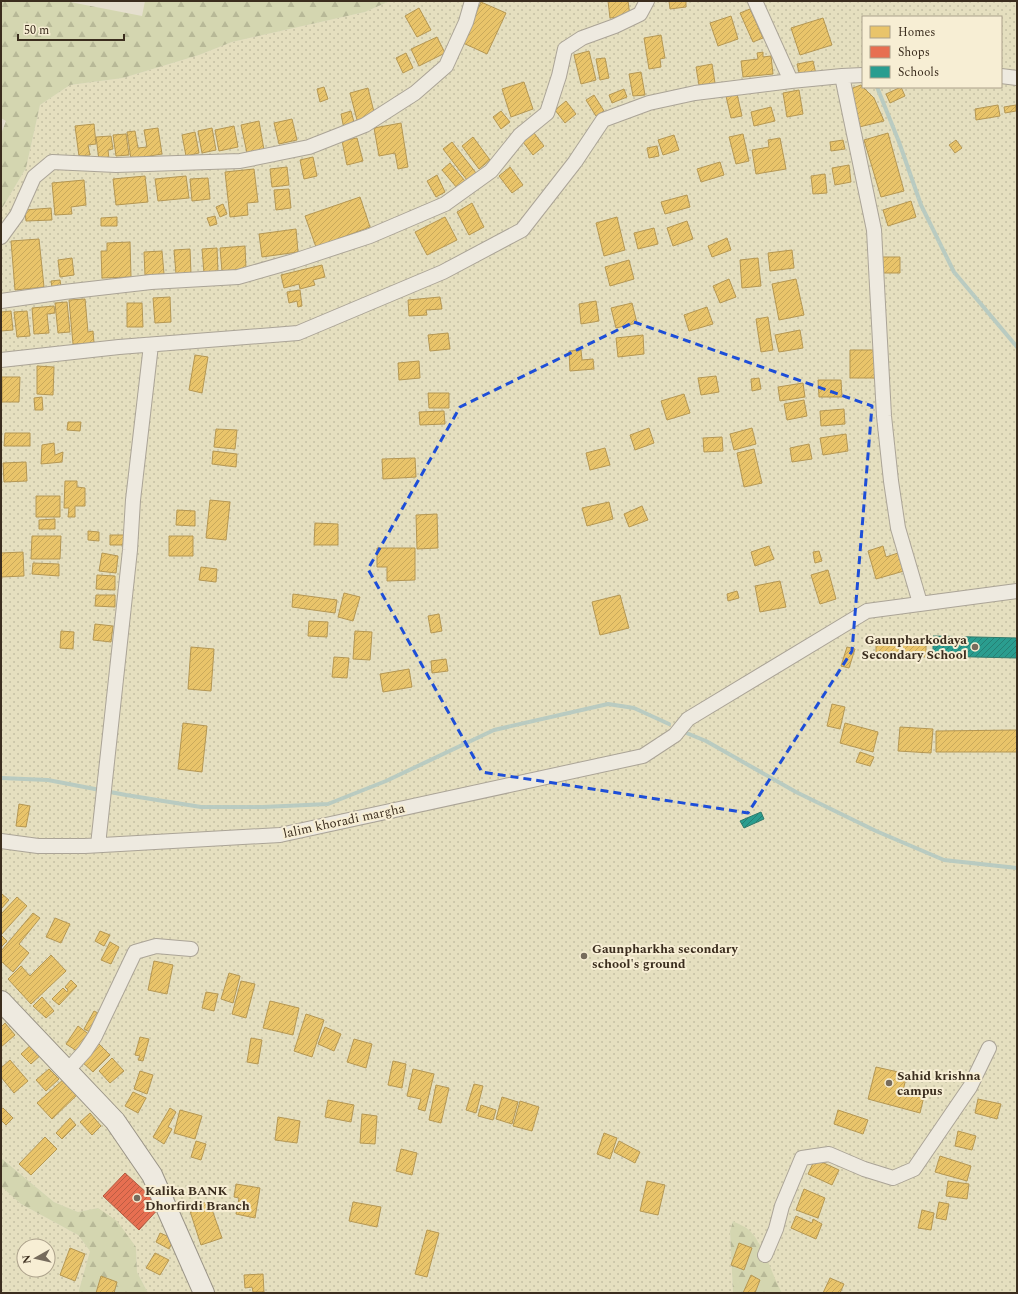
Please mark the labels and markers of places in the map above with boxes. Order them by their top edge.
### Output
place label: Gaunpharkodaya Secondary School [862,630,967,665]
marker: Gaunpharkodaya Secondary School [970,642,980,652]
place label: Gaunpharkha secondary school's ground [592,939,739,974]
marker: Gaunpharkha secondary school's ground [579,951,589,961]
place label: Sahid krishna campus [897,1066,981,1101]
marker: Sahid krishna campus [884,1078,894,1088]
place label: Kalika BANK Dhorfirdi Branch [145,1181,250,1216]
marker: Kalika BANK Dhorfirdi Branch [132,1193,142,1203]

